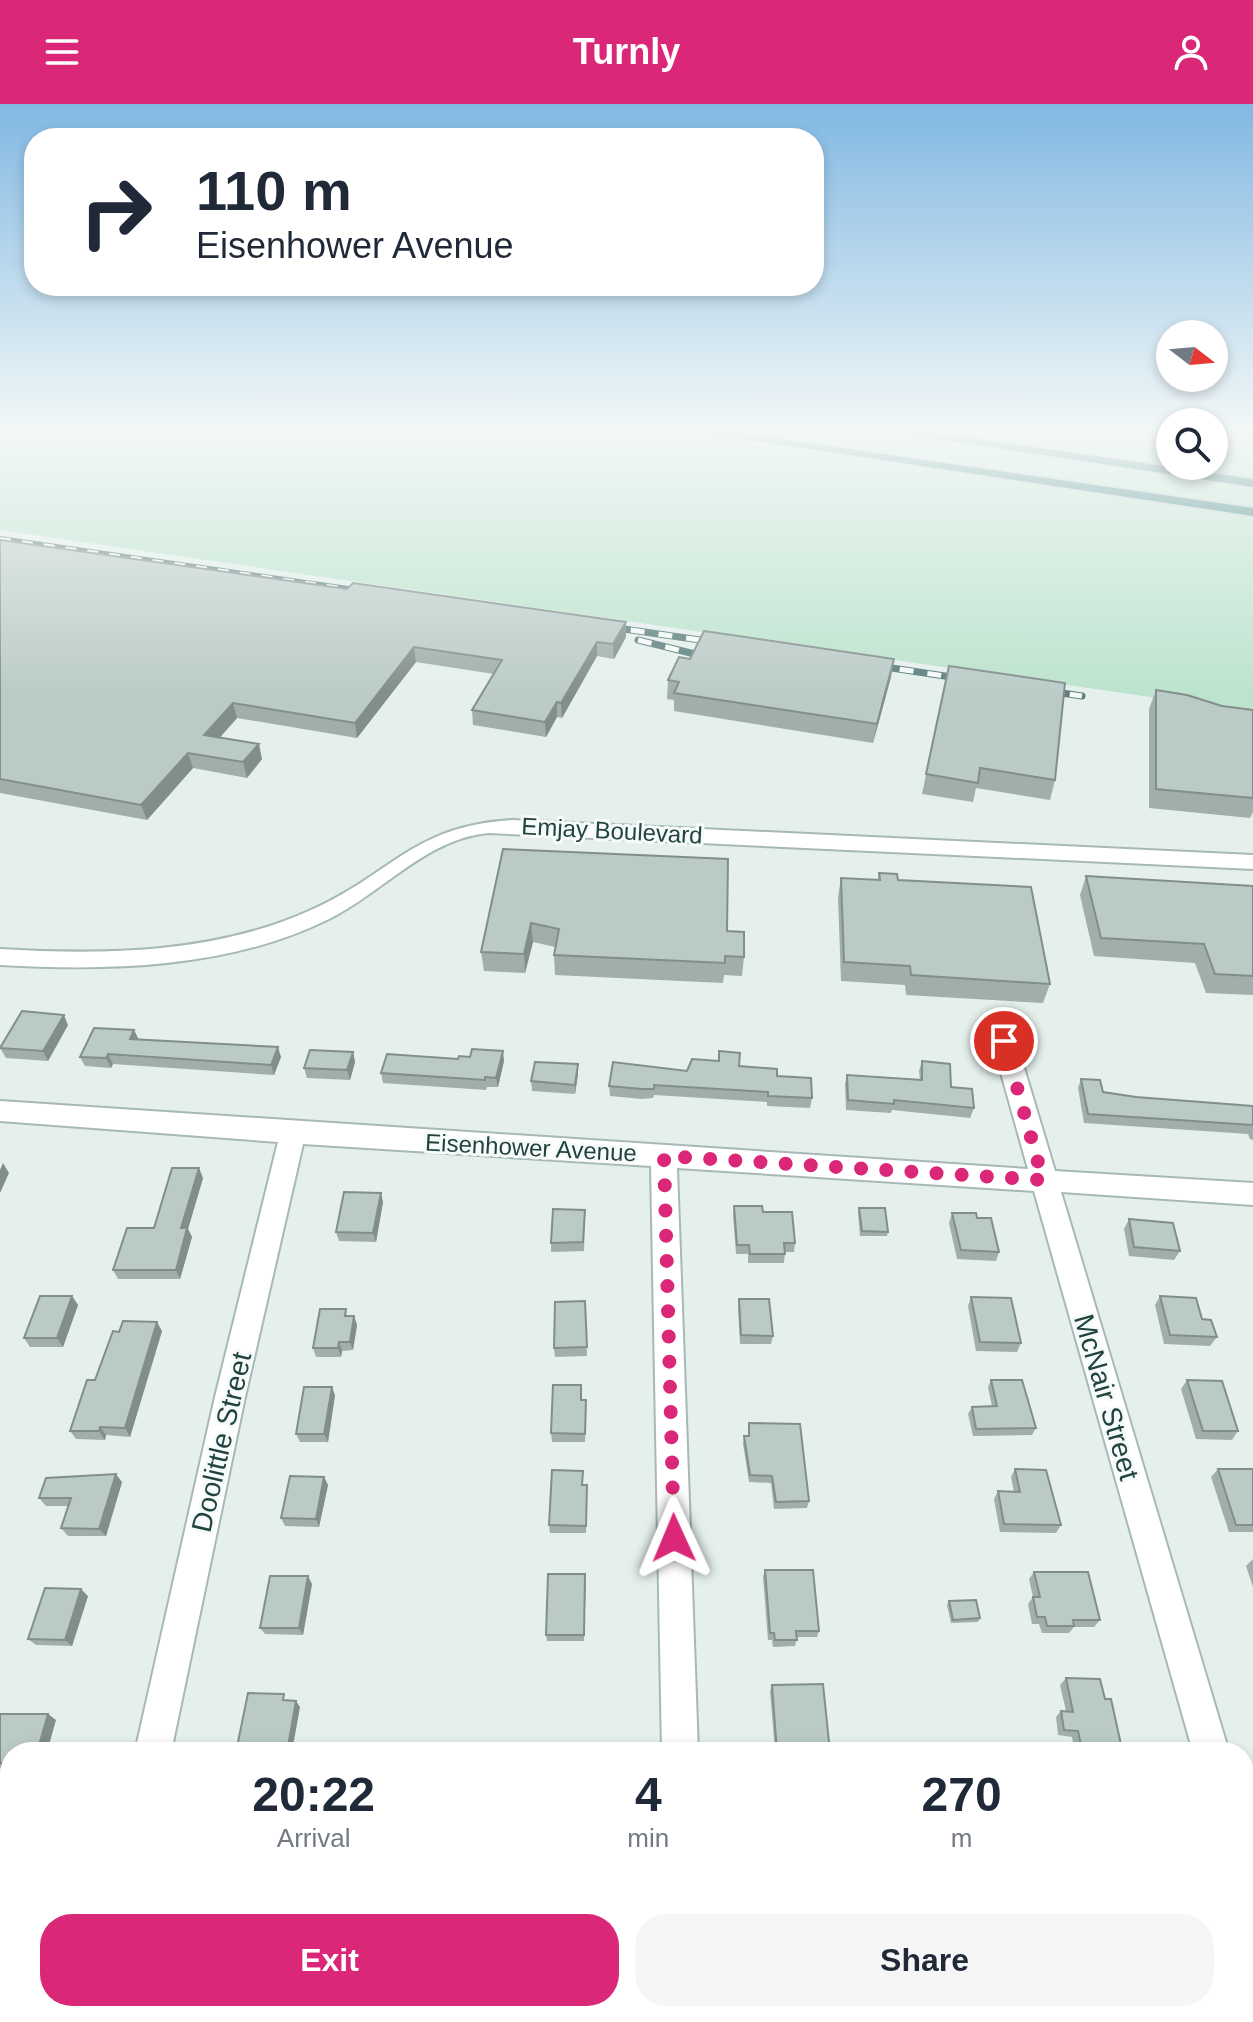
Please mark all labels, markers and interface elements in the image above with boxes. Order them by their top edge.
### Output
icon: menu [40,30,84,74]
icon: person [1169,30,1213,74]
text: Turnly [573,31,680,72]
text: 110 m [196,159,352,222]
icon: right [64,160,168,264]
text: Eisenhower Avenue [196,225,514,266]
north arrow [1156,320,1228,392]
map controls [1156,320,1228,480]
button: search [1156,408,1228,480]
street label: Emjay Boulevard [521,812,703,849]
pin [970,1007,1038,1075]
icon: arrive [982,1019,1026,1063]
street label: Eisenhower Avenue [425,1128,637,1167]
street label: McNair Street [1068,1311,1145,1484]
street label: Doolittle Street [186,1349,257,1535]
position arrow [632,1496,716,1580]
text: 20:22 [252,1768,375,1821]
text: 4 [635,1768,662,1821]
text: 270 [922,1768,1002,1821]
text: Arrival [277,1823,351,1853]
text: min [627,1823,669,1853]
text: m [951,1823,972,1853]
button: Exit [40,1914,619,2006]
button: Share [635,1914,1214,2006]

